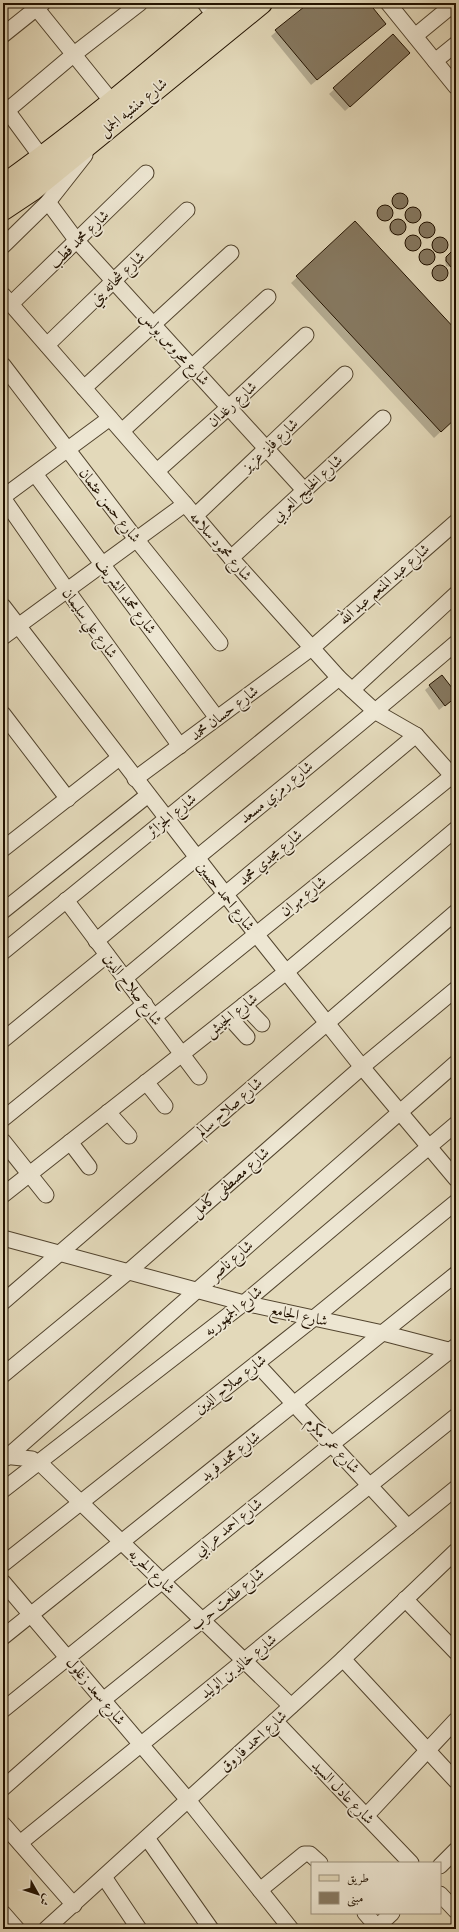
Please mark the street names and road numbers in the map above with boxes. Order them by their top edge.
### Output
street label: شارع منشيه الجمل [95,74,173,143]
street label: شارع محمد قطب [45,206,116,275]
street label: شارع شحاته يني [86,247,152,312]
street label: شارع محروس بولس [134,307,213,392]
street label: شارع رغدان [204,377,263,434]
street label: شارع فايز عزيز [237,414,305,480]
street label: شارع الخليج العربي [268,451,350,529]
street label: شارع حسن عثمان [72,464,145,548]
street label: شارع محمود سلامه [183,508,256,587]
street label: شارع عبد المنعم عبد الله [333,537,436,632]
street label: شارع محمد الشريف [88,555,160,640]
street label: شارع علي سليمان [54,584,121,665]
street label: شارع حسان محمد [186,681,264,748]
street label: شارع رمزي مسعد [236,757,319,830]
street label: شارع الجزائر [141,789,202,845]
street label: شارع مجدي محمد [234,825,308,892]
street label: شارع احمد حسين [190,858,259,937]
street label: شارع مهران [276,872,332,923]
street label: شارع صلاح الدين [97,949,166,1031]
street label: شارع الجيش [201,989,263,1044]
street label: شارع صلاح سالم [192,1073,268,1144]
street label: شارع مصطفى كامل [187,1143,276,1224]
street label: شارع ناصر [204,1236,259,1288]
street label: شارع الجمهوريه [200,1282,268,1343]
street label: شارع الجامع [267,1300,330,1335]
street label: شارع صلاح الدين [190,1350,272,1421]
street label: شارع عمر مكرم [299,1413,364,1480]
street label: شارع محمد فريد [196,1427,266,1488]
street label: شارع احمد عرابي [190,1494,268,1563]
street label: شارع الحريه [122,1545,179,1600]
street label: شارع طلعت حرب [186,1564,270,1637]
street label: شارع خالد بن الوليد [196,1630,282,1705]
street label: شارع سعد زغلول [59,1653,130,1731]
street label: شارع احمد فاروق [216,1706,293,1779]
street label: شارع عادل السيد [305,1756,378,1831]

